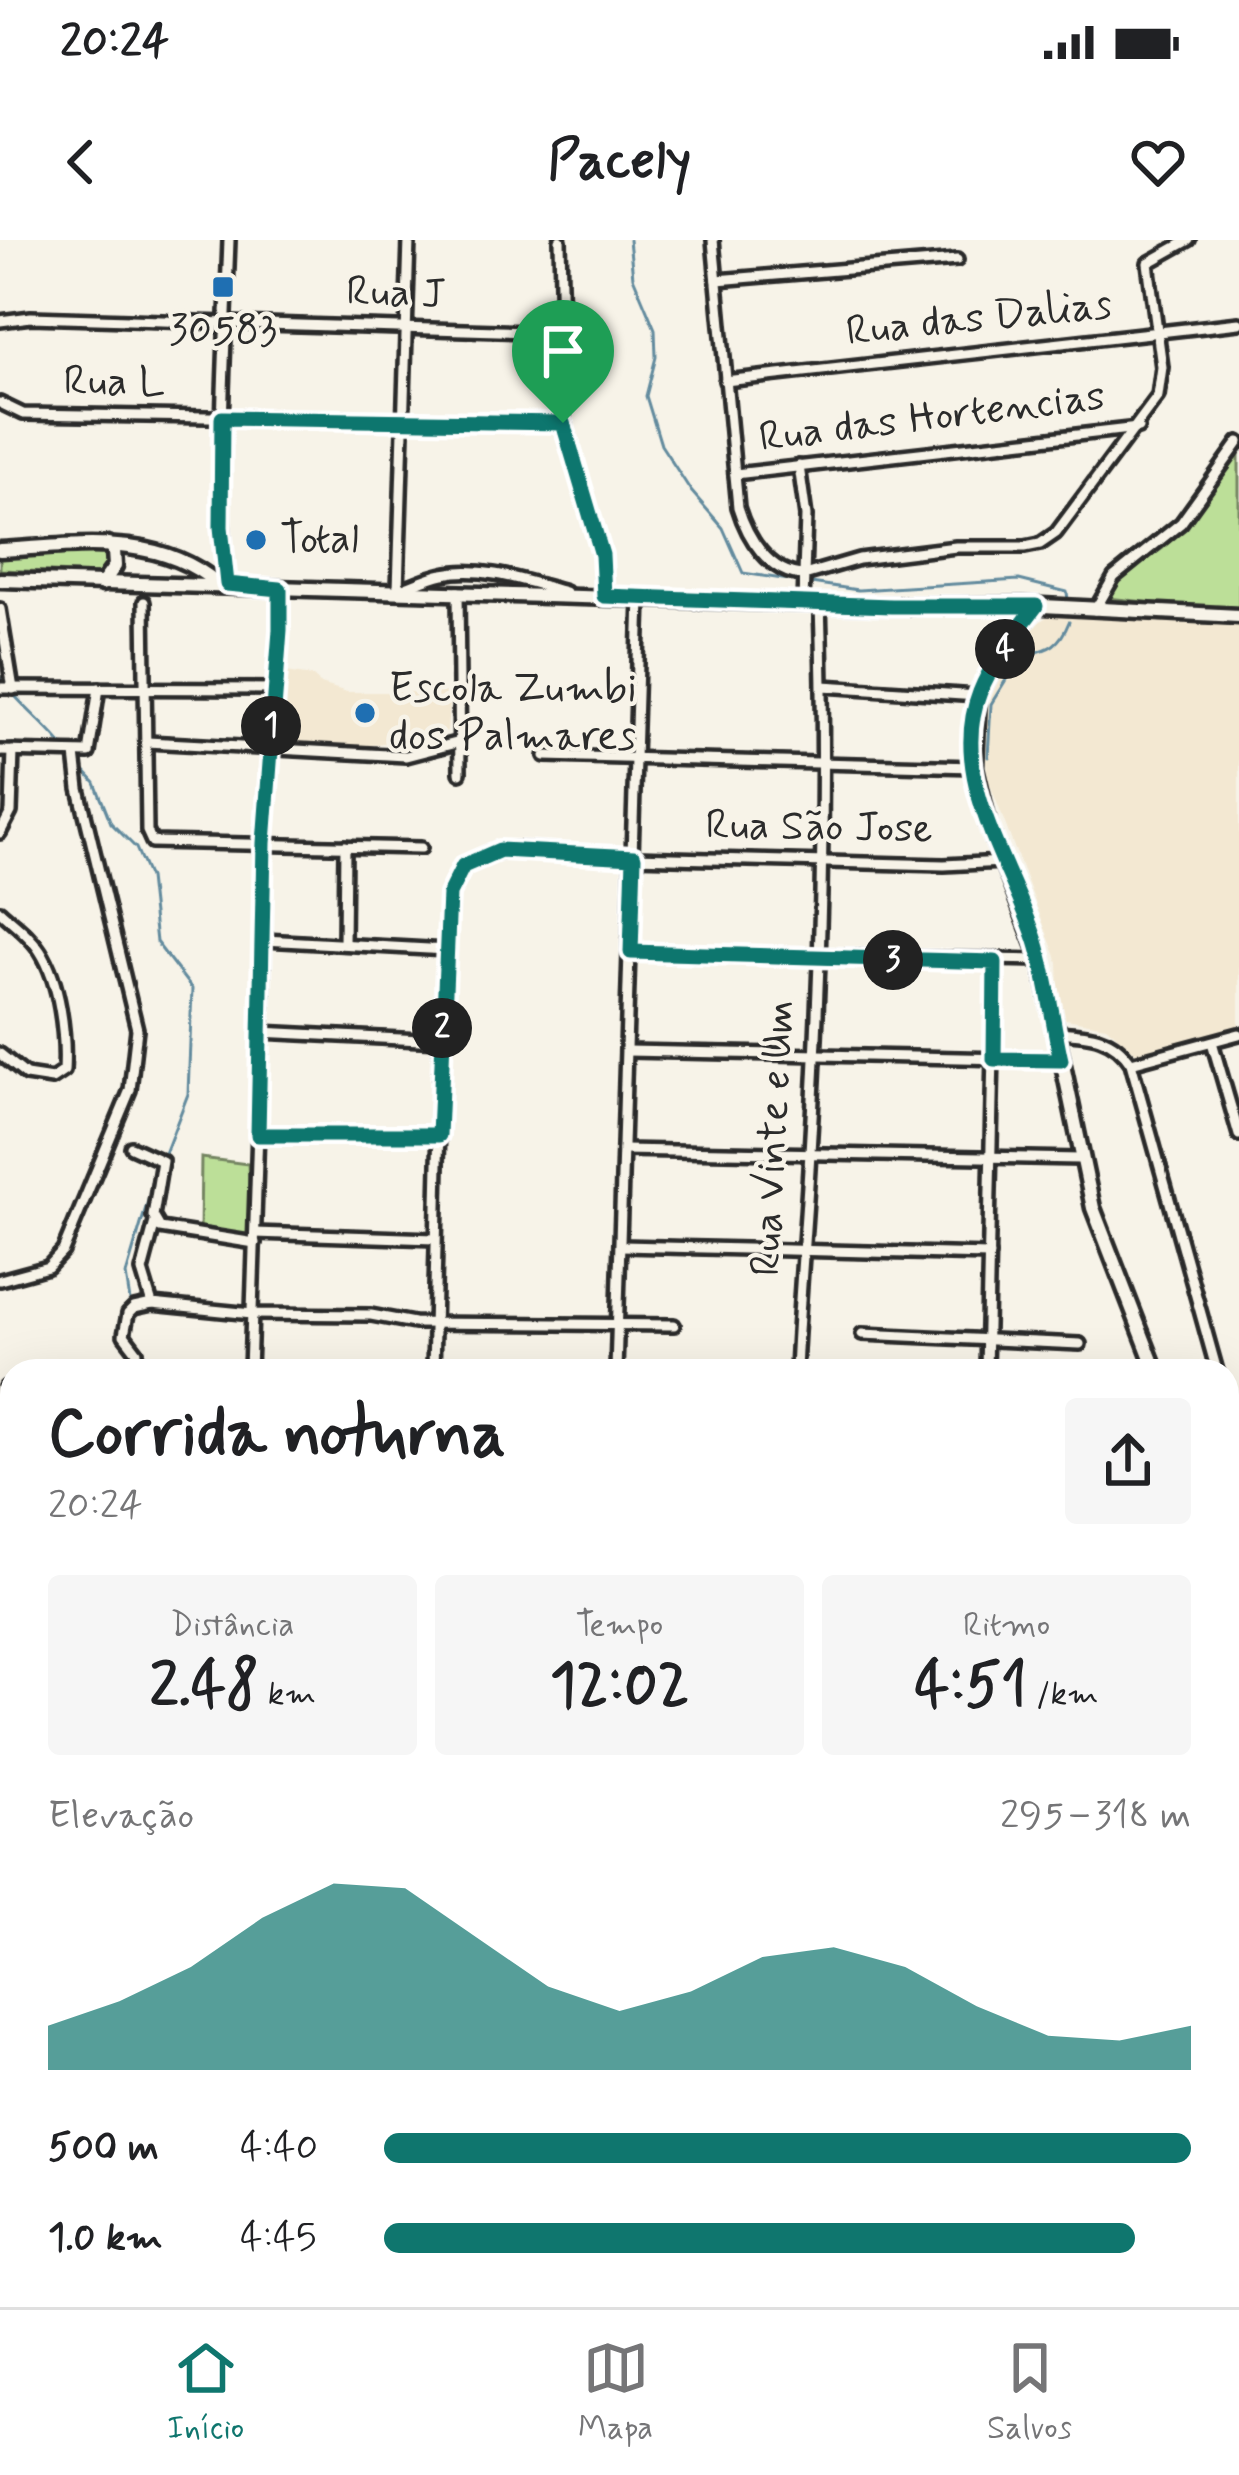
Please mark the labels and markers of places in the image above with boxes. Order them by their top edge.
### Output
marker: 30583 [210,274,236,300]
pin [512,300,614,423]
place label: 30583 [169,304,277,359]
place label: Total [280,513,359,568]
marker: Total [243,527,269,553]
pin: 4 [975,619,1035,679]
place label: Escola Zumbi dos Palmares [389,662,637,765]
pin: 1 [241,696,301,756]
marker: Escola Zumbi dos Palmares [352,700,378,726]
pin: 3 [863,930,923,990]
pin: 2 [412,998,472,1058]

